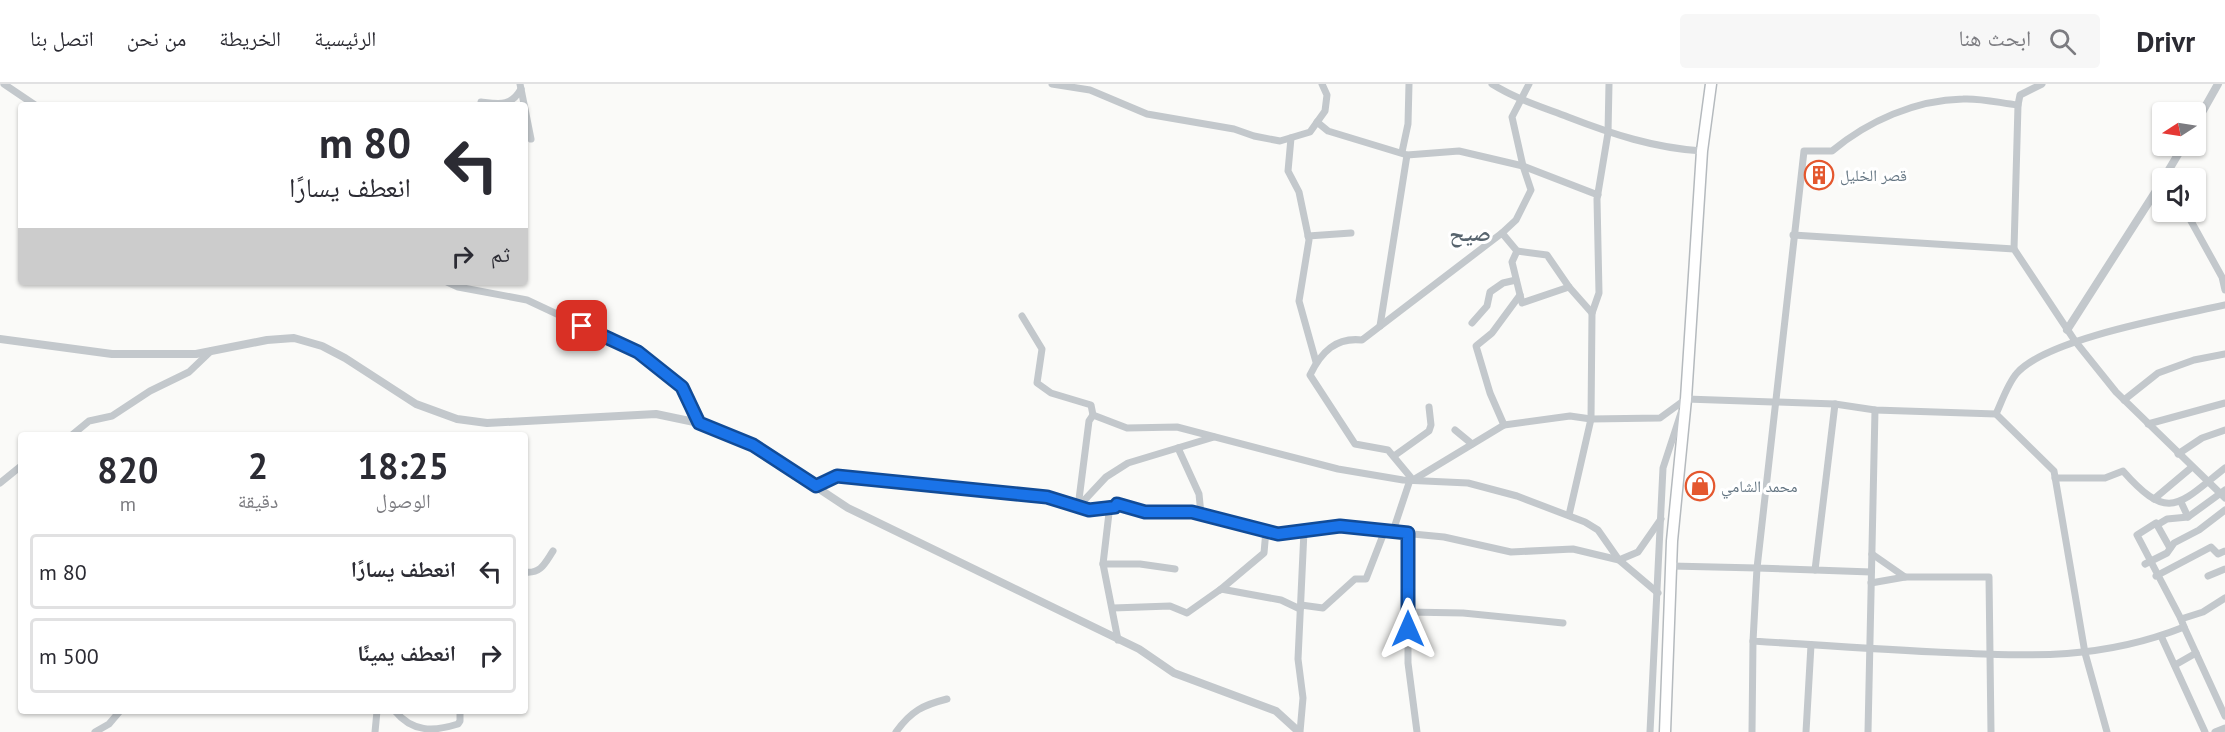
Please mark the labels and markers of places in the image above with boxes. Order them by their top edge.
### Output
building icon: قصر الخليل [1803,159,1835,191]
place label: قصر الخليل [1840,165,1907,186]
pin [556,300,607,351]
shop icon: محمد الشامي [1684,470,1716,502]
place label: محمد الشامي [1721,476,1798,499]

